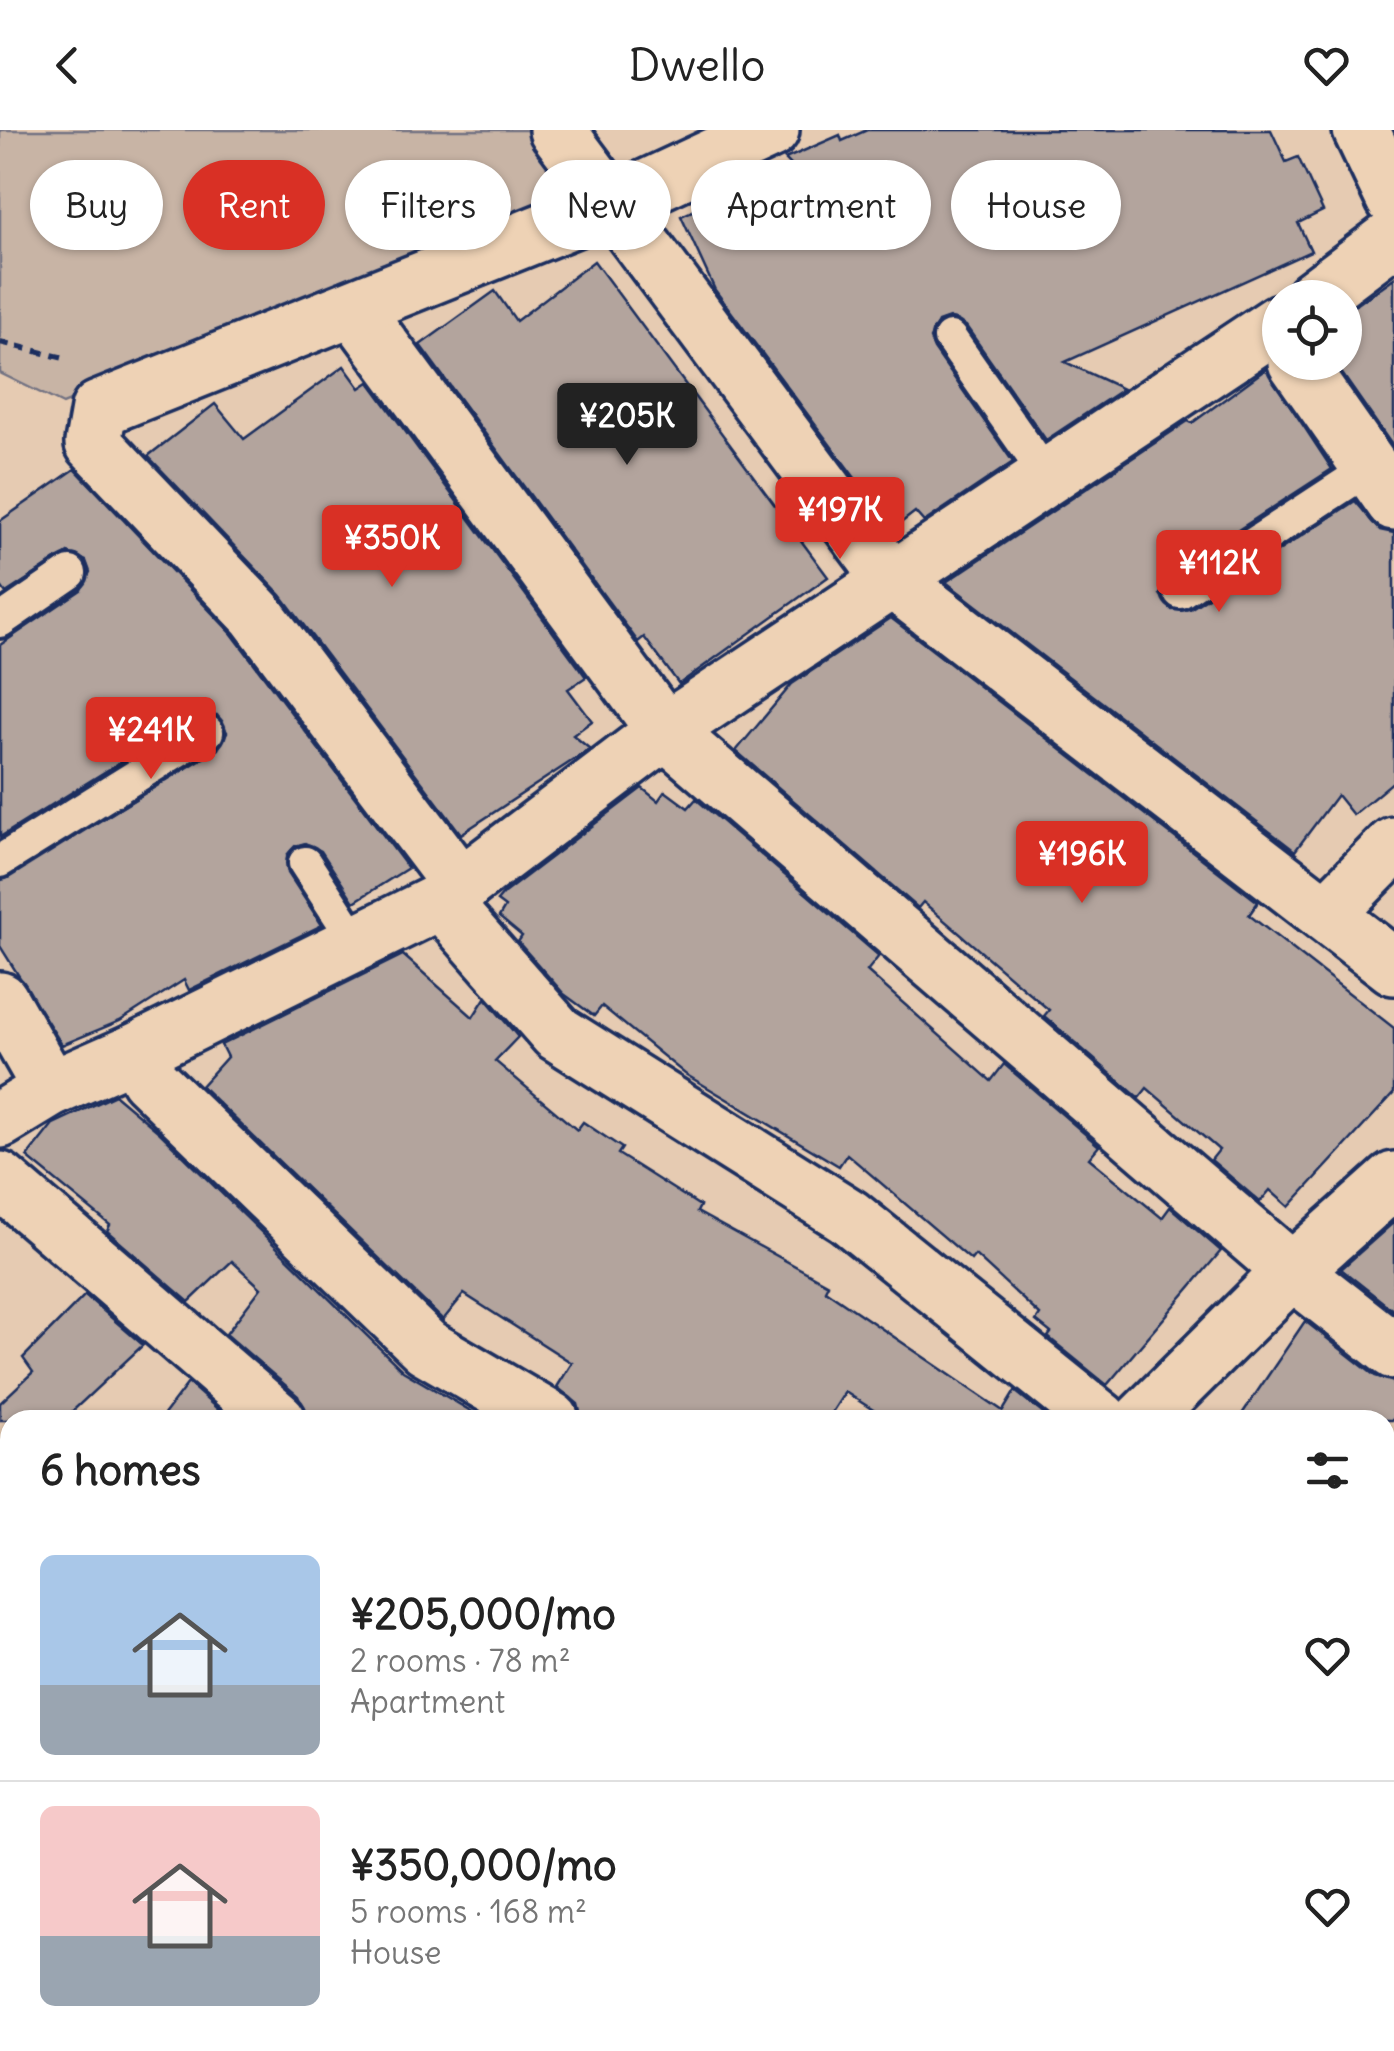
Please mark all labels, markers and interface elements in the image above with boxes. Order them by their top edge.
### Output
text: Dwello [629,37,765,93]
icon: back [40,38,95,93]
icon: heart [1299,38,1354,93]
chip: Buy [30,160,163,250]
chip: Rent [183,160,325,250]
chip: Filters [345,160,511,250]
chip: New [531,160,671,250]
chip: Apartment [691,160,931,250]
chip: House [951,160,1121,250]
map controls [1262,280,1362,380]
button: locate [1262,280,1362,380]
pin: ¥205K [557,383,697,468]
text: ¥205K [579,395,675,436]
pin: ¥197K [770,477,910,562]
text: ¥197K [797,489,883,530]
pin: ¥350K [322,505,462,590]
text: ¥350K [344,517,440,558]
pin: ¥112K [1149,530,1289,615]
text: ¥112K [1178,542,1260,583]
pin: ¥241K [81,697,221,782]
text: ¥241K [108,709,194,750]
pin: ¥196K [1012,821,1152,906]
text: ¥196K [1038,833,1126,874]
icon: filters [1300,1443,1355,1498]
text: 6 homes [40,1444,201,1496]
text: ¥205,000/mo [350,1588,616,1640]
icon: home [120,1595,240,1715]
icon: heart [1300,1628,1355,1683]
text: 2 rooms · 78 m² [350,1640,571,1681]
text: Apartment [350,1681,505,1722]
text: ¥350,000/mo [350,1839,617,1891]
icon: home [120,1846,240,1966]
icon: heart [1300,1879,1355,1934]
text: 5 rooms · 168 m² [350,1891,587,1932]
text: House [350,1932,441,1973]

